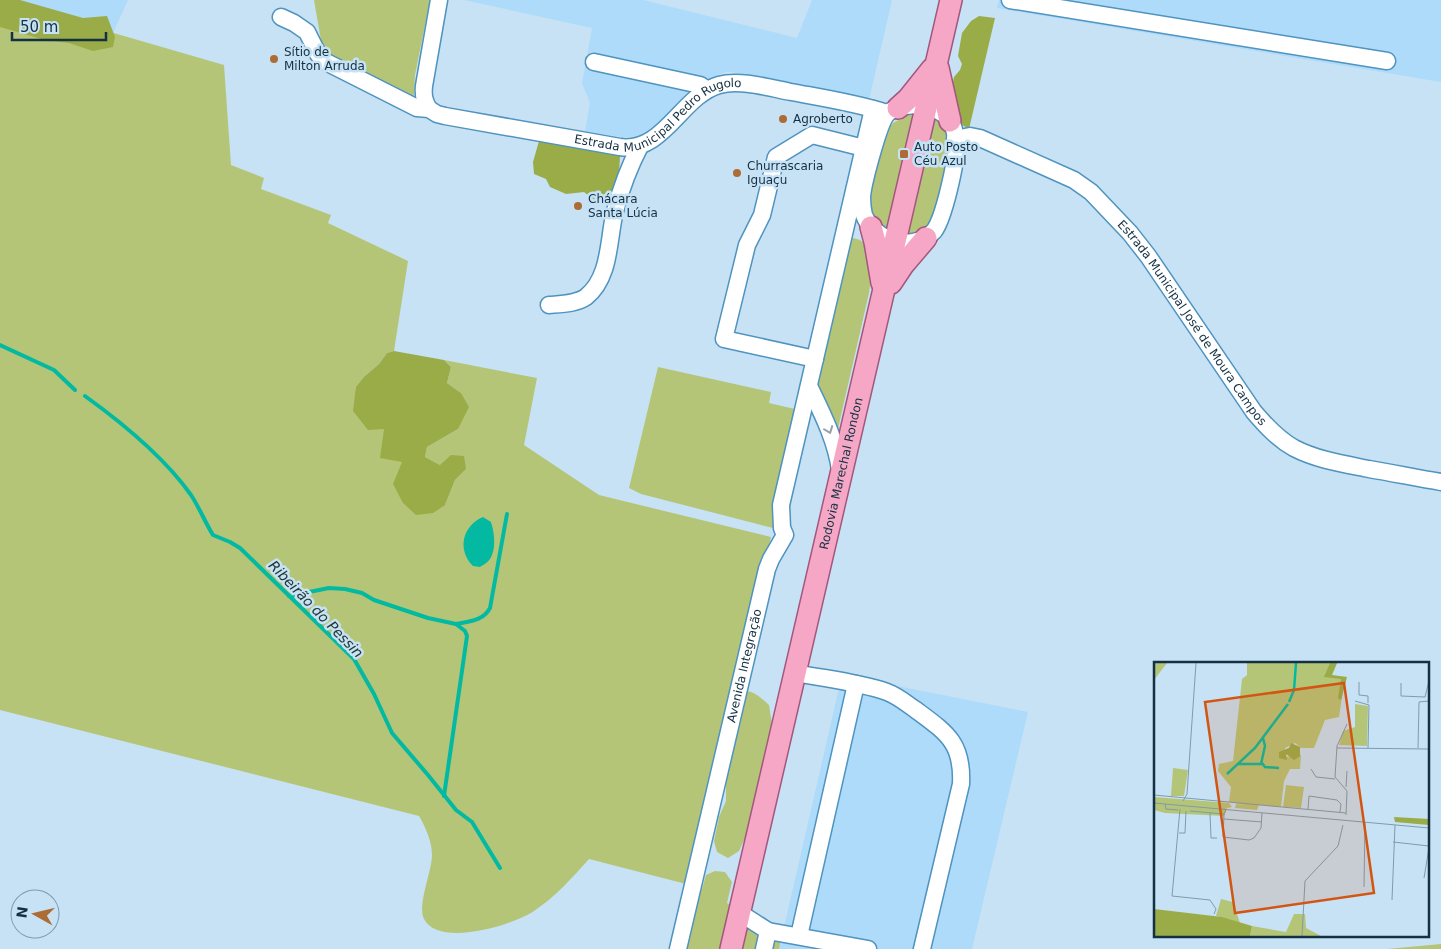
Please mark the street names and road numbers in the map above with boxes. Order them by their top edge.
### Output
street label: Estrada Municipal Pedro Rugolo [573,76,742,155]
street label: Estrada Municipal José de Moura Campos [1115,217,1269,428]
street label: Rodovia Marechal Rondon [817,396,866,551]
street label: Avenida Integração [724,607,764,724]

